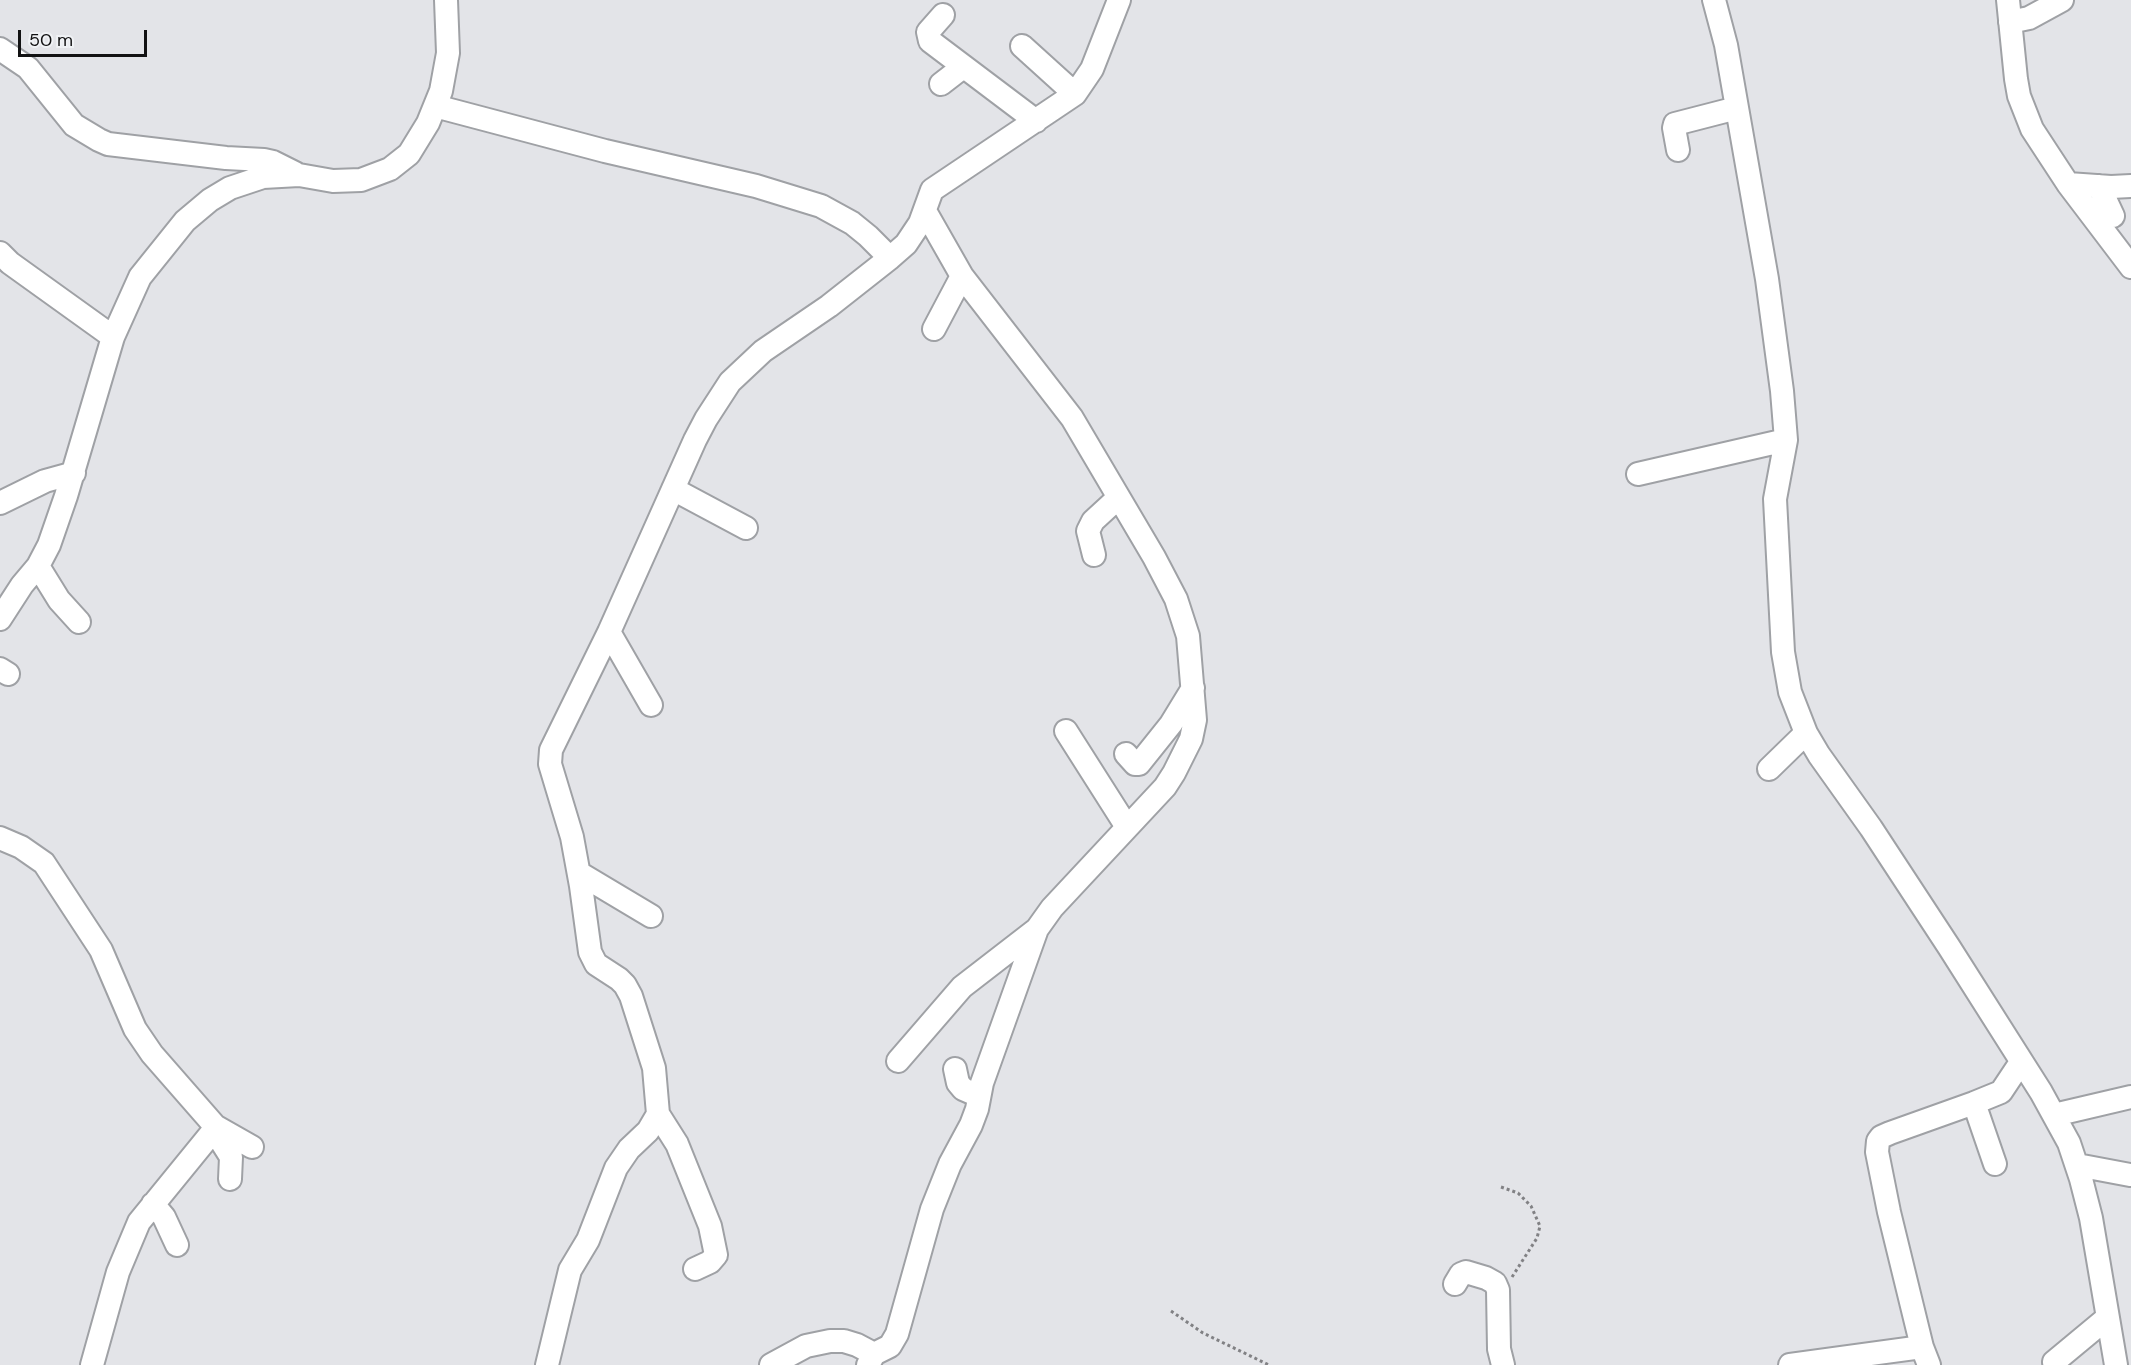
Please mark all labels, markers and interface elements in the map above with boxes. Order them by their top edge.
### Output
scale bar [21,18,150,56]
text: 50 m [29,28,73,52]

